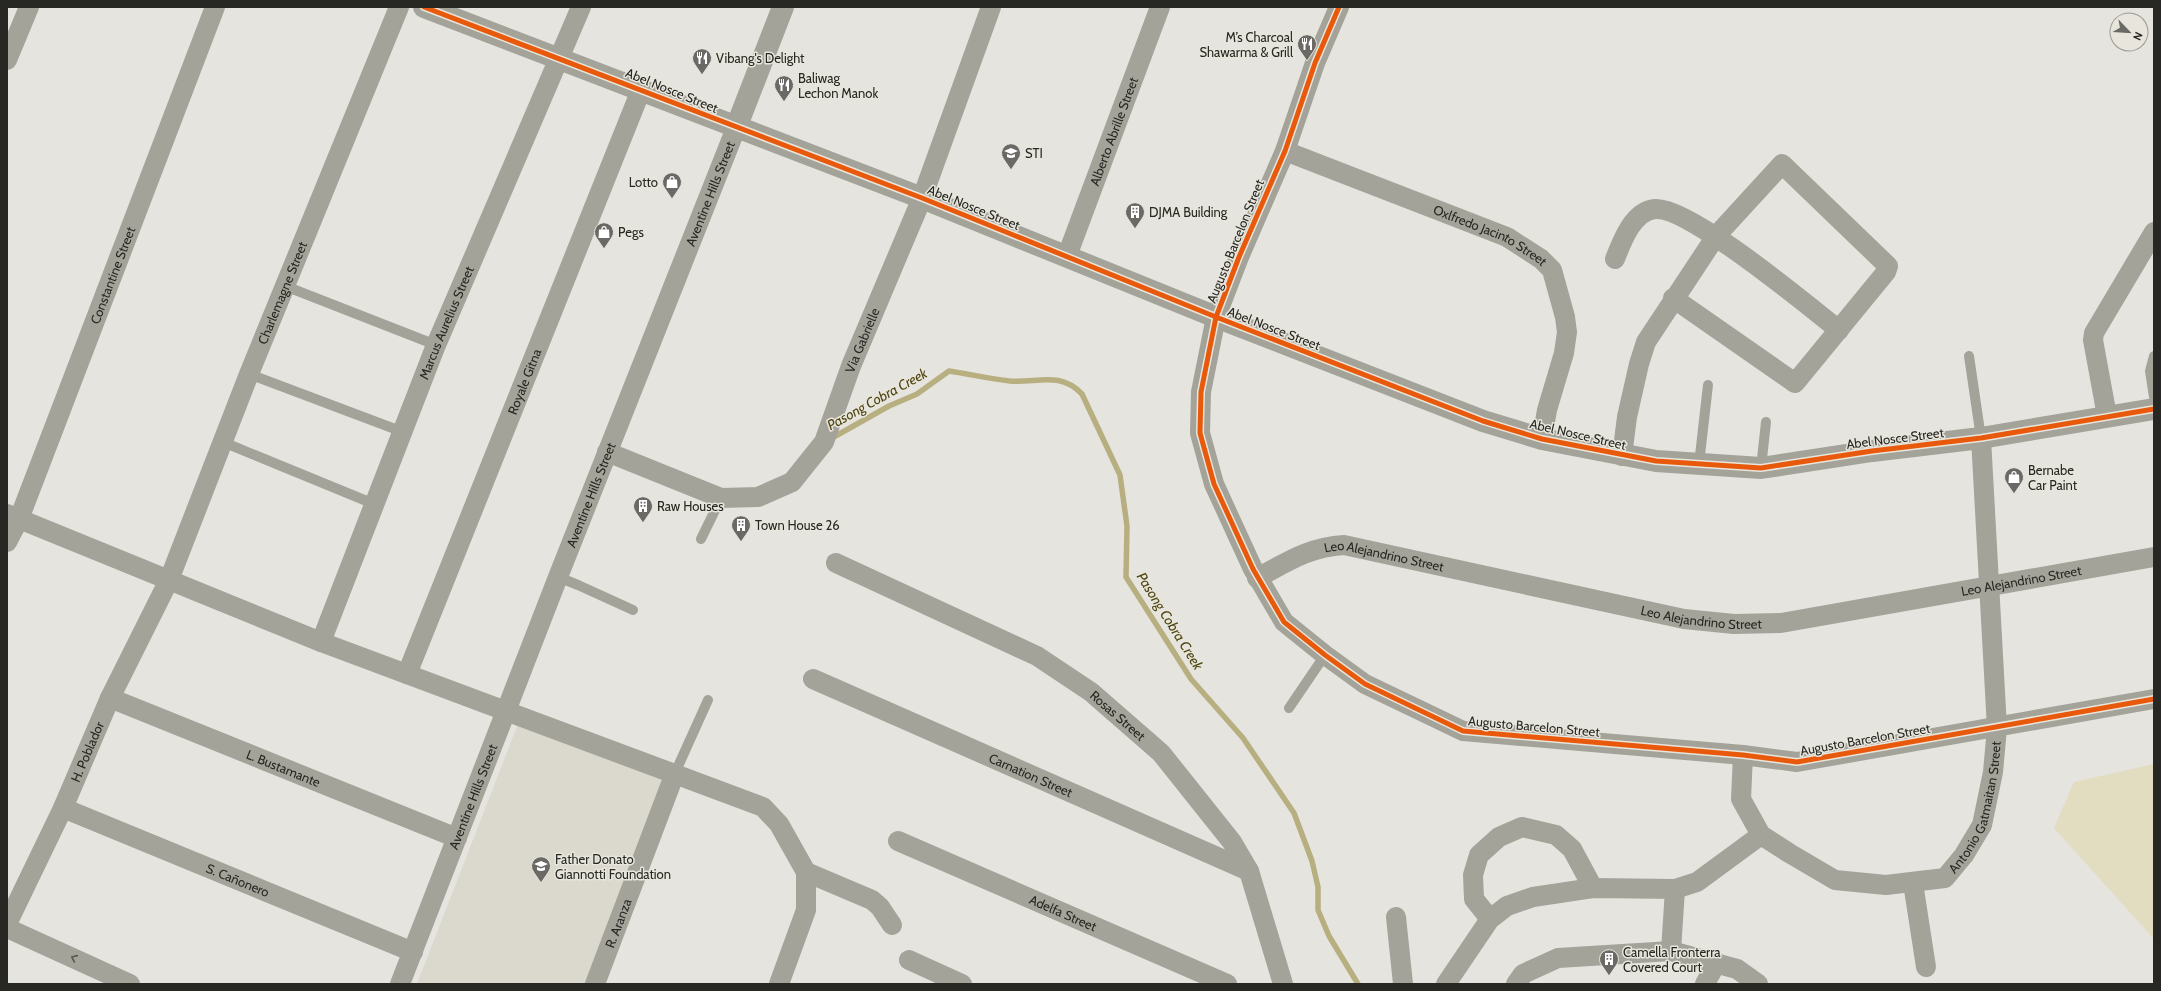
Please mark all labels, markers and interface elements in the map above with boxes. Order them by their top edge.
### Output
north arrow [2109,12,2149,52]
place label: M’s Charcoal Shawarma & Grill [1200,29,1293,60]
text: N [2130,30,2146,43]
restaurant icon: M’s Charcoal Shawarma & Grill [1296,33,1318,61]
restaurant icon: Vibang's Delight [691,47,713,75]
place label: Vibang's Delight [716,50,805,66]
street label: Abel Nosce Street [623,64,721,116]
place label: Baliwag Lechon Manok [798,70,878,101]
restaurant icon: Baliwag Lechon Manok [773,74,795,102]
street label: Alberto Abrille Street [1086,74,1141,188]
street label: Aventine Hills Street [682,138,738,248]
school or university icon: STI [1000,142,1022,170]
place label: STI [1025,145,1043,161]
shop icon: Lotto [661,171,683,199]
place label: Lotto [629,174,658,190]
street label: Augusto Barcelon Street [1203,176,1267,305]
street label: Abel Nosce Street [925,181,1023,233]
building icon: DJMA Building [1124,201,1146,229]
street label: Oxlfredo Jacinto Street [1431,201,1551,269]
place label: DJMA Building [1149,204,1228,220]
shop icon: Pegs [593,221,615,249]
street label: Constantine Street [87,224,138,326]
place label: Pegs [618,224,644,240]
street label: Charlemagne Street [254,239,311,347]
street label: Marcus Aurelius Street [415,263,477,382]
street label: Abel Nosce Street [1225,303,1323,353]
street label: Via Gabrielle [841,305,883,375]
street label: Royale Gitna [504,346,545,417]
water label: Pasong Cobra Creek [824,364,931,434]
street label: Abel Nosce Street [1528,415,1628,453]
street label: Abel Nosce Street [1845,424,1945,452]
street label: Aventine Hills Street [563,439,619,550]
place label: Bernabe Car Paint [2028,462,2078,493]
shop icon: Bernabe Car Paint [2003,466,2025,494]
building icon: Raw Houses [632,495,654,523]
place label: Raw Houses [657,498,724,514]
building icon: Town House 26 [730,514,752,542]
place label: Town House 26 [755,517,840,533]
street label: Leo Alejandrino Street [1323,537,1446,575]
street label: Leo Alejandrino Street [1960,562,2083,599]
water label: Pasong Cobra Creek [1133,569,1208,674]
street label: Leo Alejandrino Street [1639,602,1763,632]
street label: Rosas Street [1087,687,1149,744]
street label: Augusto Barcelon Street [1468,712,1601,740]
street label: H. Poblador [67,718,107,784]
street label: Augusto Barcelon Street [1799,720,1932,758]
street label: Antonio Gatmaitan Street [1945,740,2004,876]
street label: Aventine Hills Street [445,741,501,851]
street label: L. Bustamante [244,746,323,790]
street label: Carnation Street [987,750,1076,801]
place label: Father Donato Giannotti Foundation [555,851,671,882]
school or university icon: Father Donato Giannotti Foundation [530,855,552,883]
street label: S. Cañonero [204,860,272,900]
street label: Adelfa Street [1027,891,1100,935]
street label: R. Aranza [601,896,635,950]
place label: Camella Fronterra Covered Court [1623,944,1721,975]
building icon: Camella Fronterra Covered Court [1598,948,1620,976]
one-way arrow [70,955,77,963]

